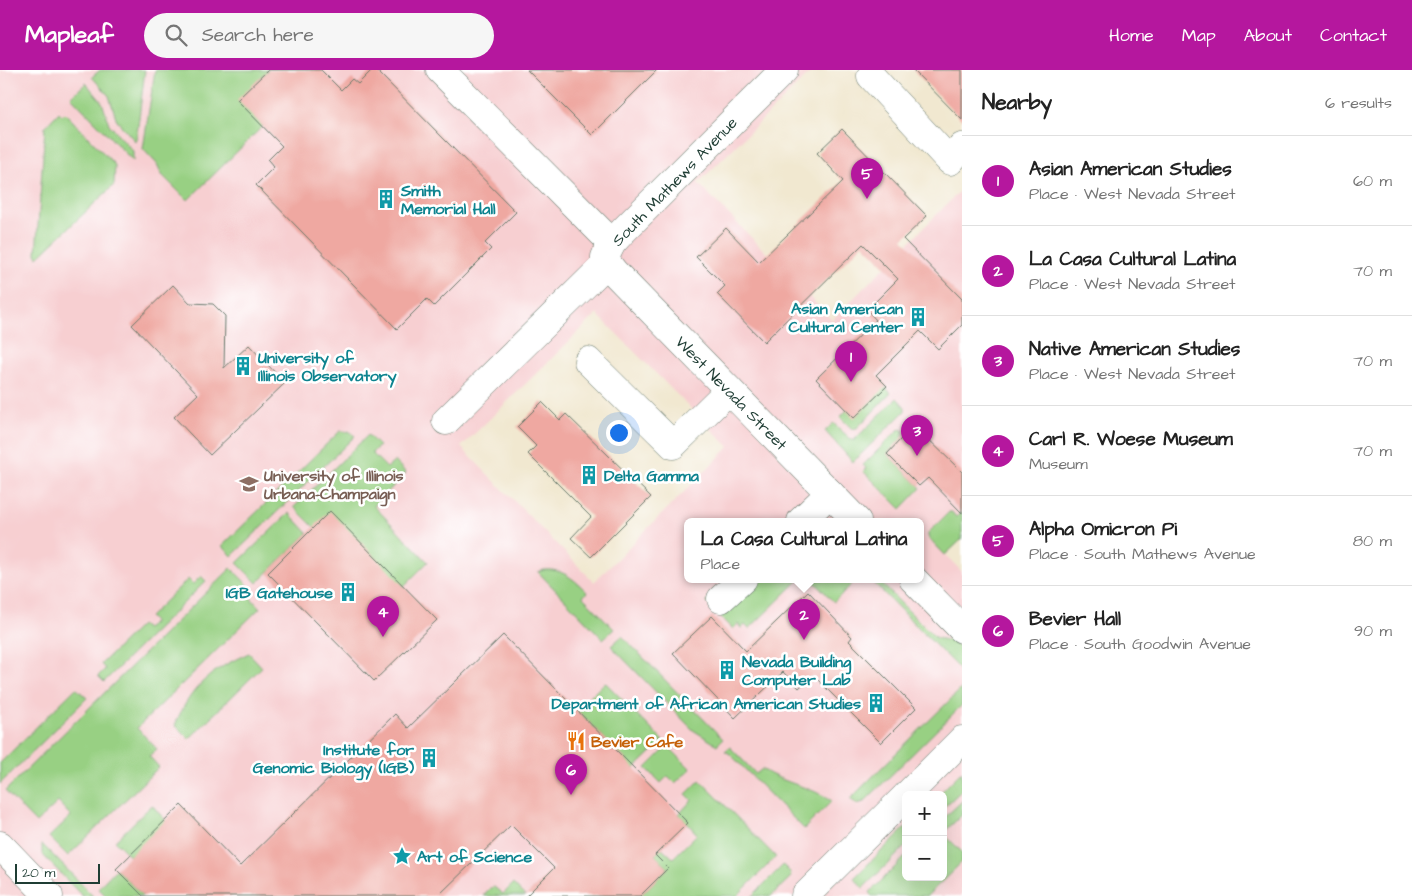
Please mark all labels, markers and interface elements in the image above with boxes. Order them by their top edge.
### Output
search box [144,13,494,58]
text: Mapleaf [25,18,114,52]
icon: search [162,21,190,49]
text: Search here [202,22,314,49]
text: Home [1109,23,1154,48]
text: Map [1182,23,1216,48]
text: About [1244,23,1292,48]
text: Contact [1320,23,1387,48]
text: Nearby [982,88,1052,117]
text: 6 results [1325,92,1392,114]
street label: South Mathews Avenue [607,112,743,251]
text: Asian American Studies [1029,156,1232,183]
pin: 5 [851,158,883,199]
text: 1 [997,170,999,192]
text: 60 m [1353,170,1392,192]
place label: Smith Memorial Hall [400,180,496,220]
text: Place · West Nevada Street [1029,183,1236,205]
building icon: Smith Memorial Hall [375,188,397,210]
text: La Casa Cultural Latina [1029,246,1236,273]
text: 2 [993,260,1003,282]
text: 70 m [1353,260,1392,282]
text: Place · West Nevada Street [1029,273,1236,295]
place label: Asian American Cultural Center [789,298,903,338]
building icon: Asian American Cultural Center [907,306,929,328]
street label: West Nevada Street [670,331,792,456]
text: Native American Studies [1029,336,1240,363]
pin: 1 [835,341,867,382]
place label: University of Illinois Observatory [258,347,397,388]
text: 3 [994,350,1002,372]
text: 70 m [1353,350,1392,372]
building icon: University of Illinois Observatory [232,355,254,377]
text: Place · West Nevada Street [1029,363,1236,385]
pin: 3 [901,415,933,456]
your location [606,420,632,446]
text: Carl R. Woese Museum [1029,426,1233,453]
text: 4 [993,440,1003,462]
text: 70 m [1353,440,1392,462]
text: Museum [1029,453,1088,475]
building icon: Delta Gamma [578,464,600,486]
place label: University of Illinois Urbana-Champaign [264,465,404,507]
place label: Delta Gamma [604,465,700,487]
school or university icon: University of Illinois Urbana-Champaign [238,473,260,495]
text: Alpha Omicron Pi [1029,516,1177,543]
popup [684,518,924,583]
text: La Casa Cultural Latina [700,526,908,553]
text: 5 [992,530,1004,552]
text: 80 m [1353,530,1392,552]
text: Place · South Mathews Avenue [1029,543,1256,565]
text: Place [700,553,740,575]
building icon: IGB Gatehouse [337,581,359,603]
place label: IGB Gatehouse [226,582,333,604]
pin: 4 [367,596,399,637]
pin: 2 [788,599,820,640]
text: Bevier Hall [1029,606,1121,633]
text: 6 [993,620,1003,642]
text: 90 m [1354,620,1392,642]
text: Place · South Goodwin Avenue [1029,633,1251,655]
place label: Nevada Building Computer Lab [742,651,852,691]
building icon: Nevada Building Computer Lab [716,659,738,681]
building icon: Department of African American Studies [865,692,887,714]
place label: Department of African American Studies [552,693,861,715]
restaurant icon: Bevier Cafe [565,730,587,752]
place label: Bevier Cafe [591,731,684,753]
place label: Institute for Genomic Biology (IGB) [253,739,414,781]
building icon: Institute for Genomic Biology (IGB) [418,747,440,769]
pin: 6 [555,754,587,795]
map controls [902,791,947,881]
button: + [902,791,947,836]
button: − [902,836,947,881]
place icon: Art of Science [391,845,413,867]
place label: Art of Science [417,846,532,868]
scale bar [15,861,100,884]
text: 20 m [22,863,55,883]

